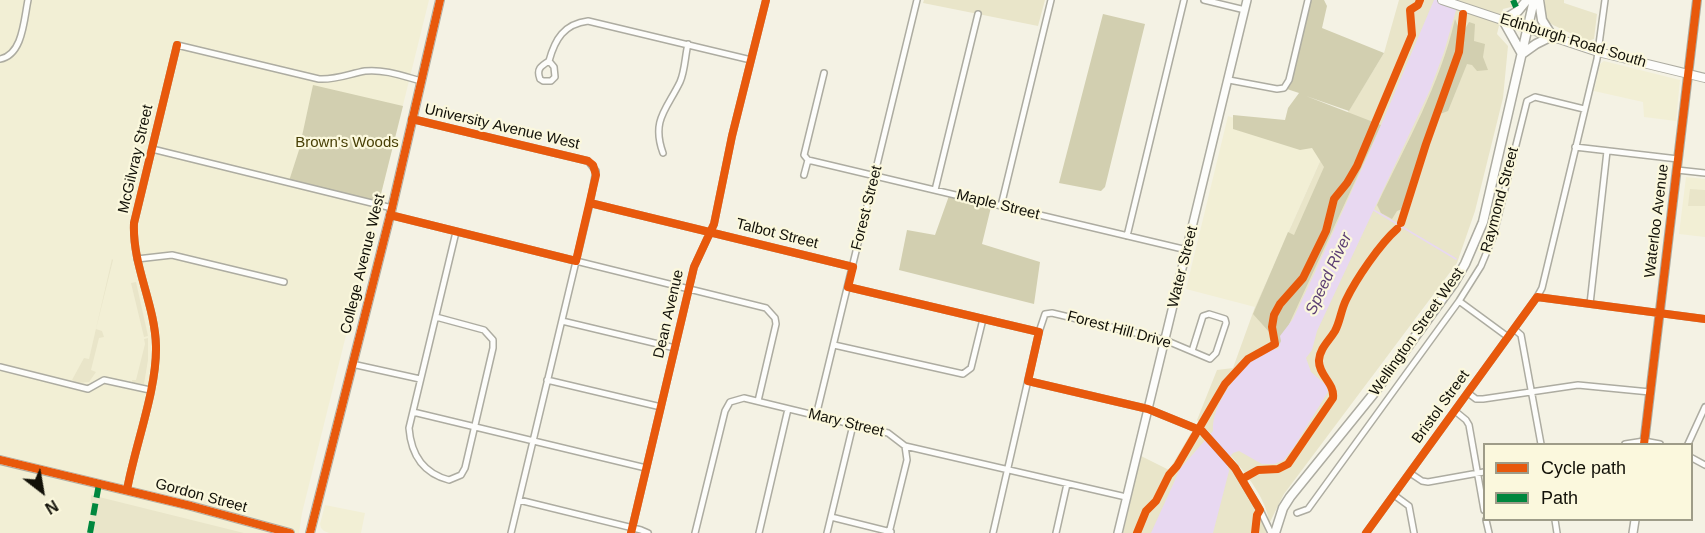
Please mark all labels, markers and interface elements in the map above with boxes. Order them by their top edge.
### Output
street label: Edinburgh Road South [1498,10,1648,72]
street label: University Avenue West [423,100,581,154]
street label: McGilvray Street [115,103,157,215]
park label: Brown's Woods [295,134,399,152]
street label: Raymond Street [1477,145,1523,255]
street label: Waterloo Avenue [1641,163,1673,279]
street label: Forest Street [848,164,886,252]
street label: Maple Street [955,186,1041,224]
street label: College Avenue West [337,192,389,336]
street label: Talbot Street [734,215,820,253]
street label: Water Street [1164,224,1202,310]
water label: Speed River [1302,230,1356,318]
street label: Wellington Street West [1366,265,1468,399]
street label: Dean Avenue [650,268,688,360]
street label: Forest Hill Drive [1065,308,1173,352]
street label: Bristol Street [1408,367,1474,447]
street label: Mary Street [806,405,886,441]
legend [1483,443,1693,521]
text: Cycle path [1541,458,1626,478]
north arrow [12,461,72,521]
street label: Gordon Street [153,475,249,517]
text: Path [1541,488,1578,508]
text: N [42,497,61,517]

